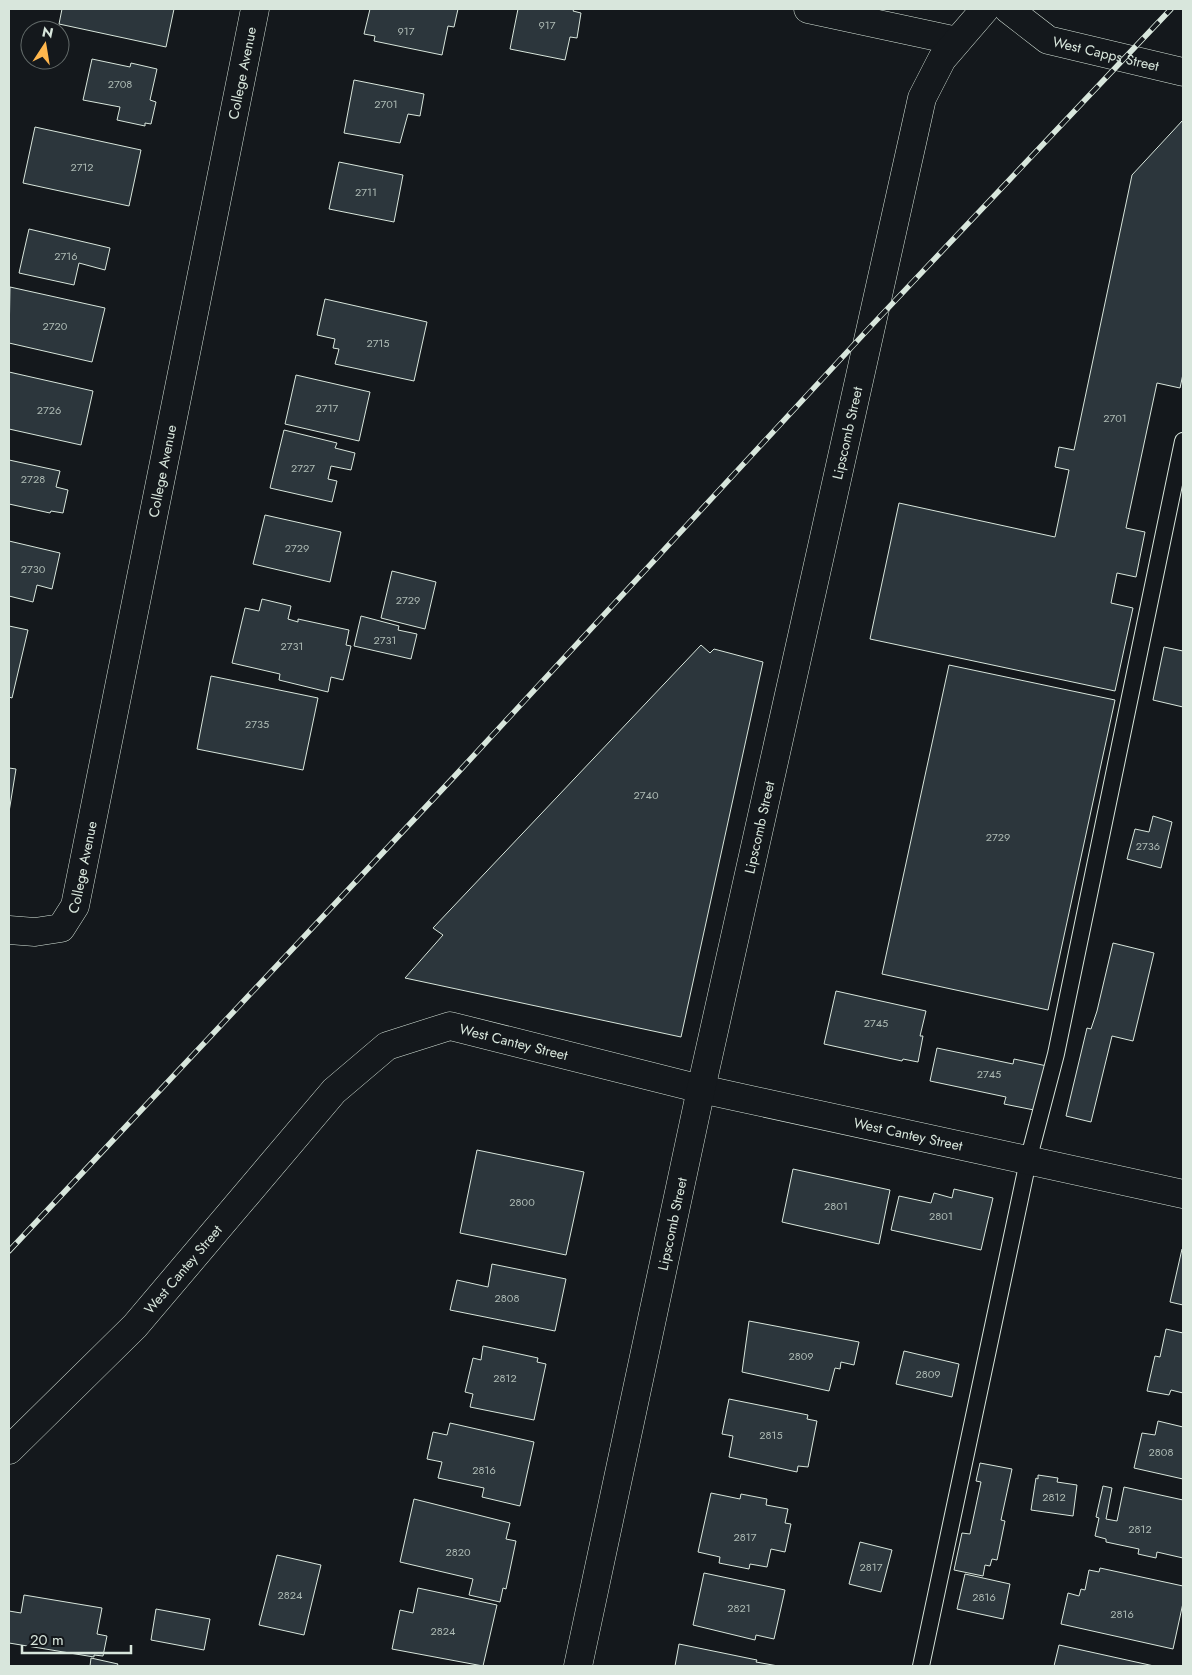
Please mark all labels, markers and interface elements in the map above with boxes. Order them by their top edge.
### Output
house number: 917 [538,17,556,33]
north arrow [20,20,70,70]
text: N [40,21,55,43]
house number: 917 [397,23,415,39]
street label: College Avenue [223,25,261,121]
street label: West Capps Street [1051,31,1162,76]
house number: 2708 [108,76,132,92]
house number: 2701 [374,96,398,112]
house number: 2712 [70,159,94,175]
house number: 2711 [355,184,377,200]
house number: 2716 [54,248,78,264]
house number: 2720 [43,318,68,334]
house number: 2715 [366,335,390,351]
street label: Lipscomb Street [827,384,867,481]
house number: 2717 [316,400,339,416]
house number: 2726 [37,402,61,418]
house number: 2701 [1103,410,1127,426]
street label: College Avenue [143,423,181,519]
house number: 2727 [291,460,315,476]
house number: 2728 [21,471,45,487]
house number: 2729 [285,540,309,556]
house number: 2730 [21,561,46,577]
house number: 2729 [396,592,420,608]
house number: 2731 [374,632,397,648]
house number: 2731 [281,638,304,654]
house number: 2735 [245,716,269,732]
street label: Lipscomb Street [739,778,780,876]
house number: 2740 [633,787,659,803]
street label: College Avenue [63,819,102,918]
house number: 2729 [986,829,1010,845]
house number: 2736 [1136,838,1160,854]
house number: 2745 [864,1015,888,1031]
street label: West Cantey Street [457,1019,571,1065]
house number: 2745 [977,1066,1001,1082]
street label: West Cantey Street [852,1113,965,1156]
street label: Lipscomb Street [653,1175,692,1272]
house number: 2800 [509,1194,535,1210]
house number: 2801 [824,1198,848,1214]
house number: 2801 [929,1208,953,1224]
street label: West Cantey Street [139,1220,227,1318]
house number: 2808 [495,1290,519,1306]
house number: 2809 [788,1348,814,1364]
house number: 2809 [915,1366,941,1382]
house number: 2812 [493,1370,517,1386]
house number: 2815 [759,1427,783,1443]
house number: 2808 [1149,1444,1173,1460]
house number: 2816 [472,1462,496,1478]
house number: 2812 [1042,1489,1066,1505]
house number: 2812 [1128,1521,1152,1537]
house number: 2817 [734,1529,757,1545]
house number: 2820 [445,1544,471,1560]
house number: 2817 [860,1559,883,1575]
house number: 2824 [278,1587,303,1603]
house number: 2816 [972,1589,996,1605]
house number: 2821 [727,1600,751,1616]
house number: 2816 [1110,1606,1134,1622]
scale bar [22,1622,131,1654]
house number: 2824 [431,1623,456,1639]
text: 20 m [30,1629,64,1651]

